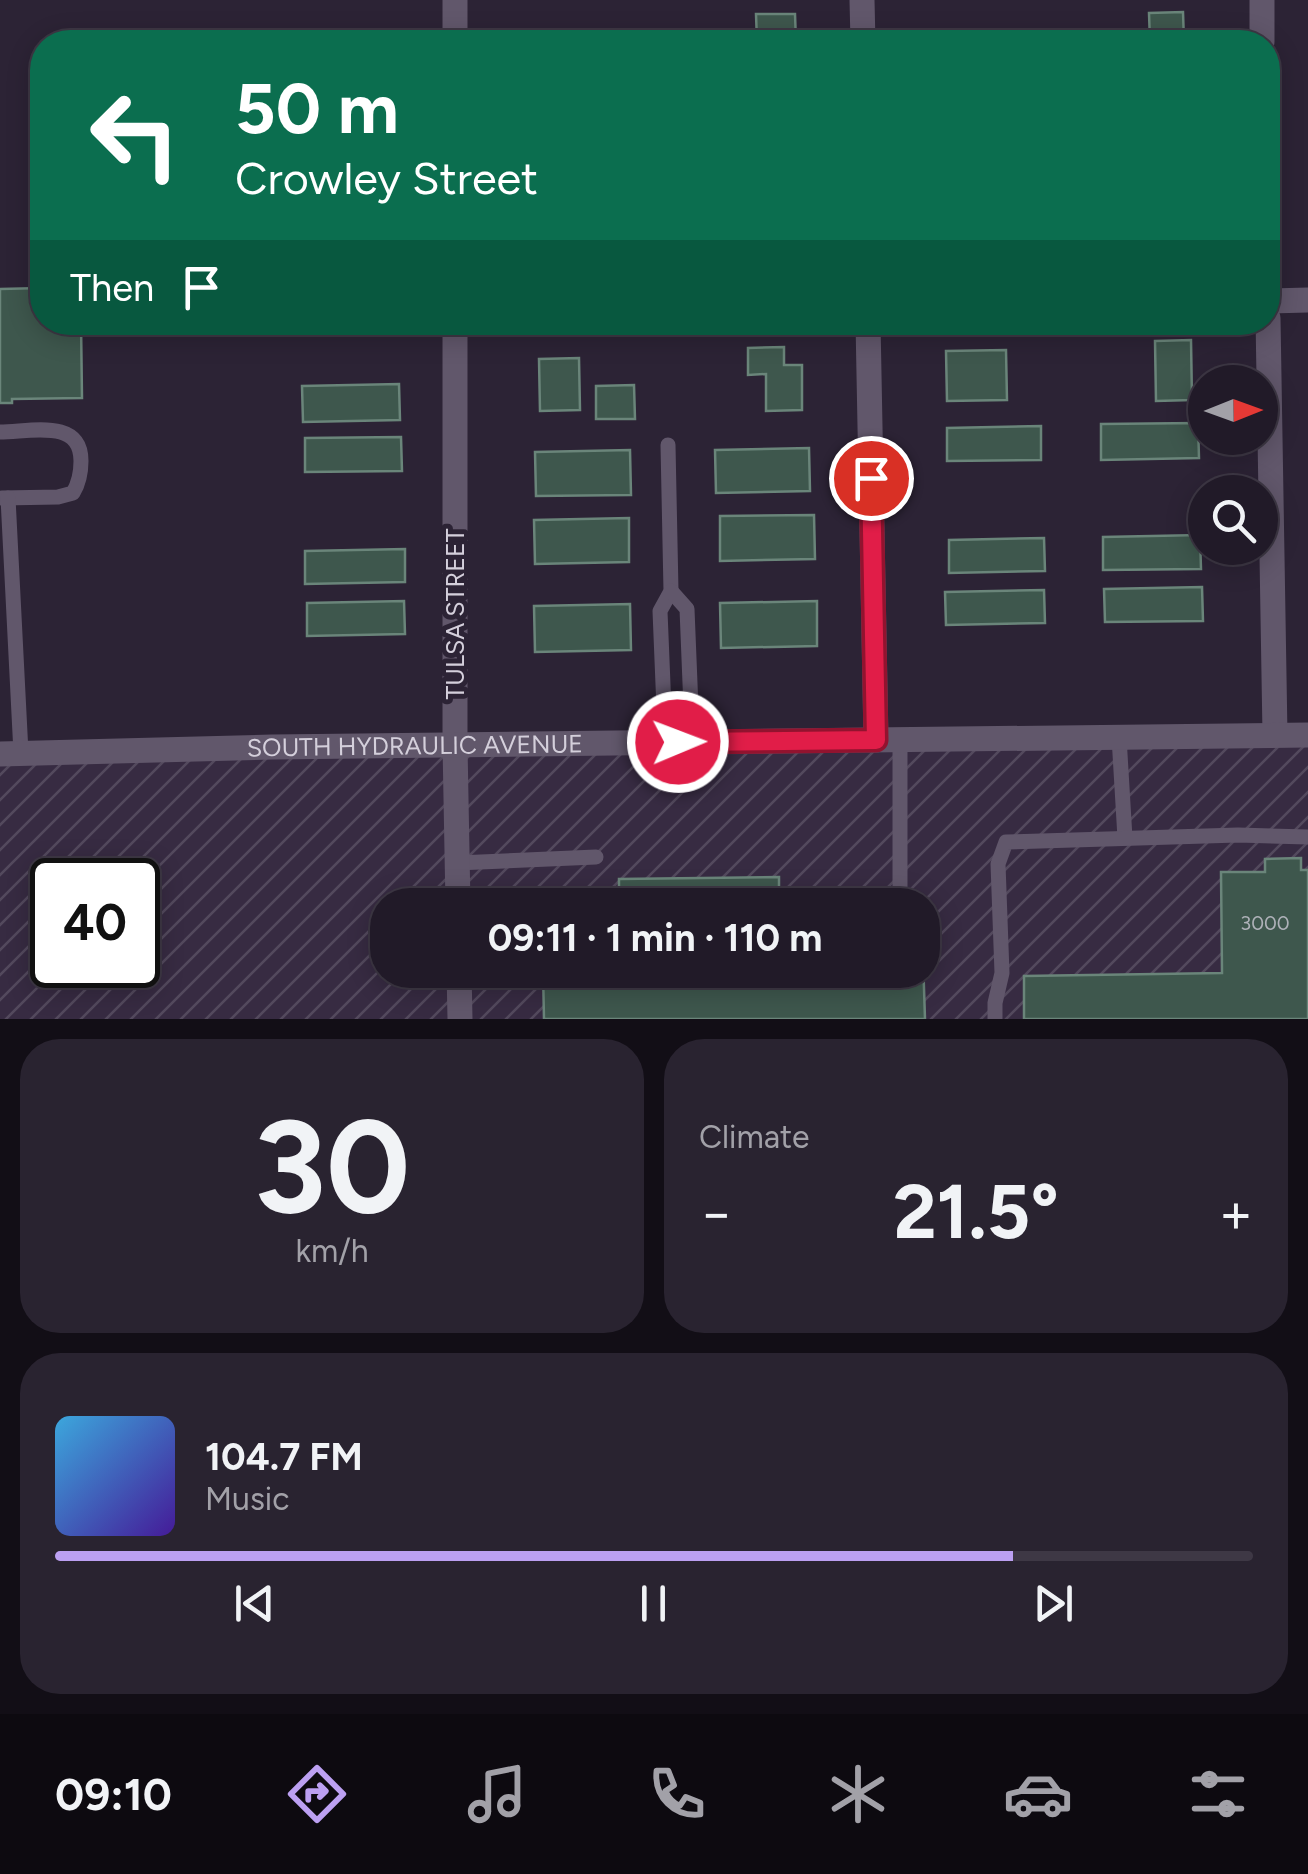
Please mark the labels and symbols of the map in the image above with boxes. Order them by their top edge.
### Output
north arrow [1188,365,1278,455]
pin [829,436,914,521]
street label: TULSA STREET [440,528,470,700]
position arrow [626,690,730,794]
street label: SOUTH HYDRAULIC AVENUE [246,728,583,763]
speed limit sign: 40 [30,858,160,988]
house number: 3000 [1240,911,1290,935]

